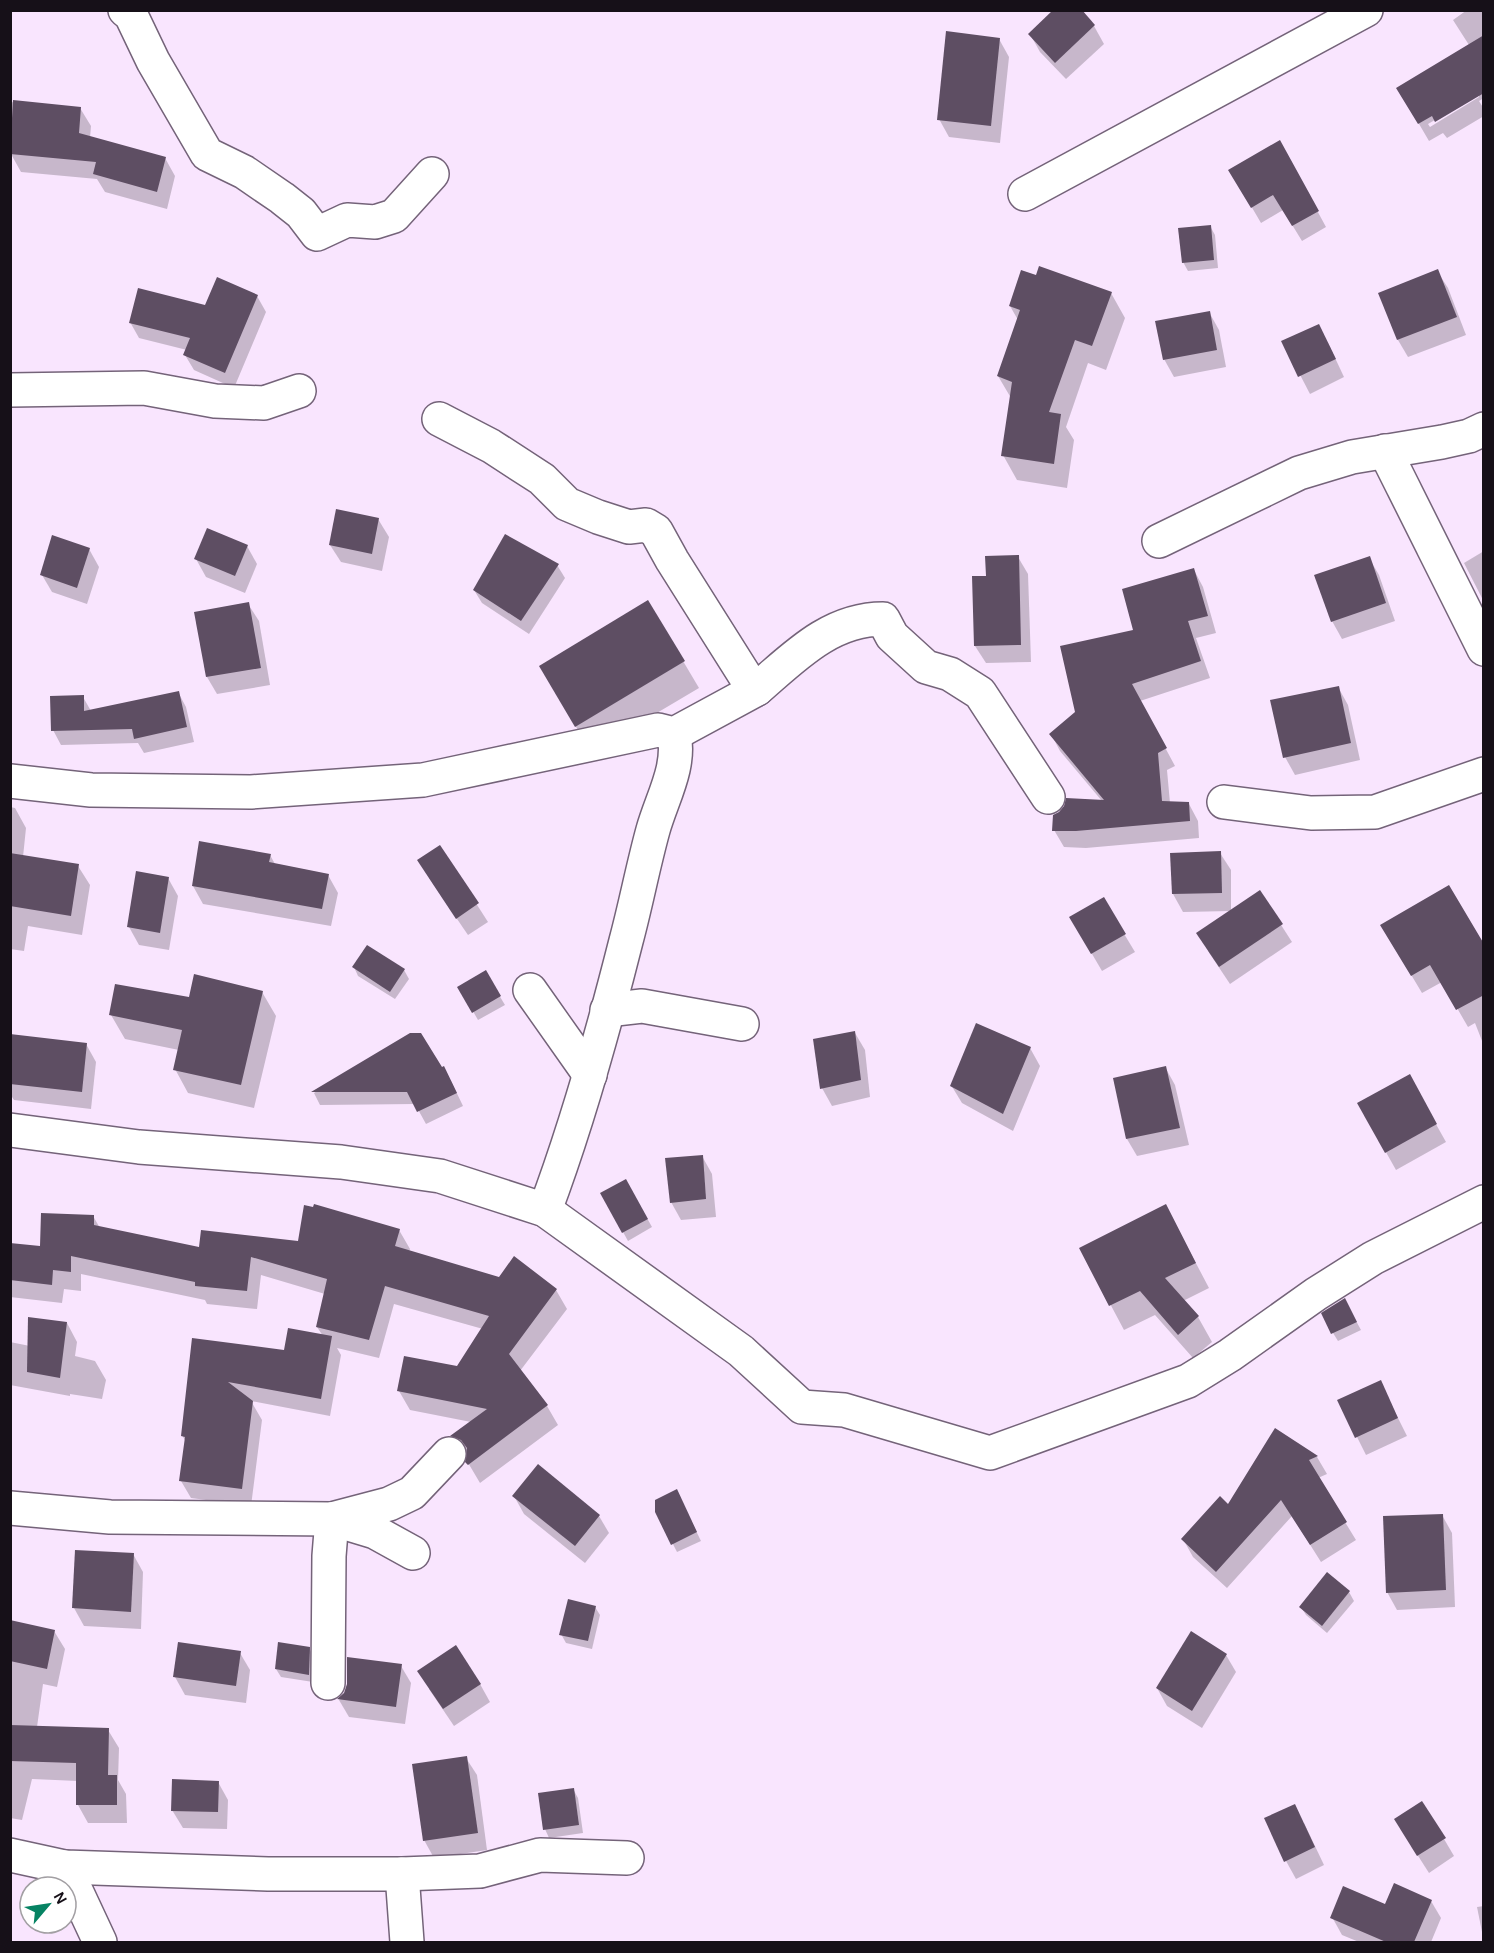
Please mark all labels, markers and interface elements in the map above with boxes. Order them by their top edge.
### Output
north arrow [18,1875,78,1935]
text: N [50,1888,72,1908]

